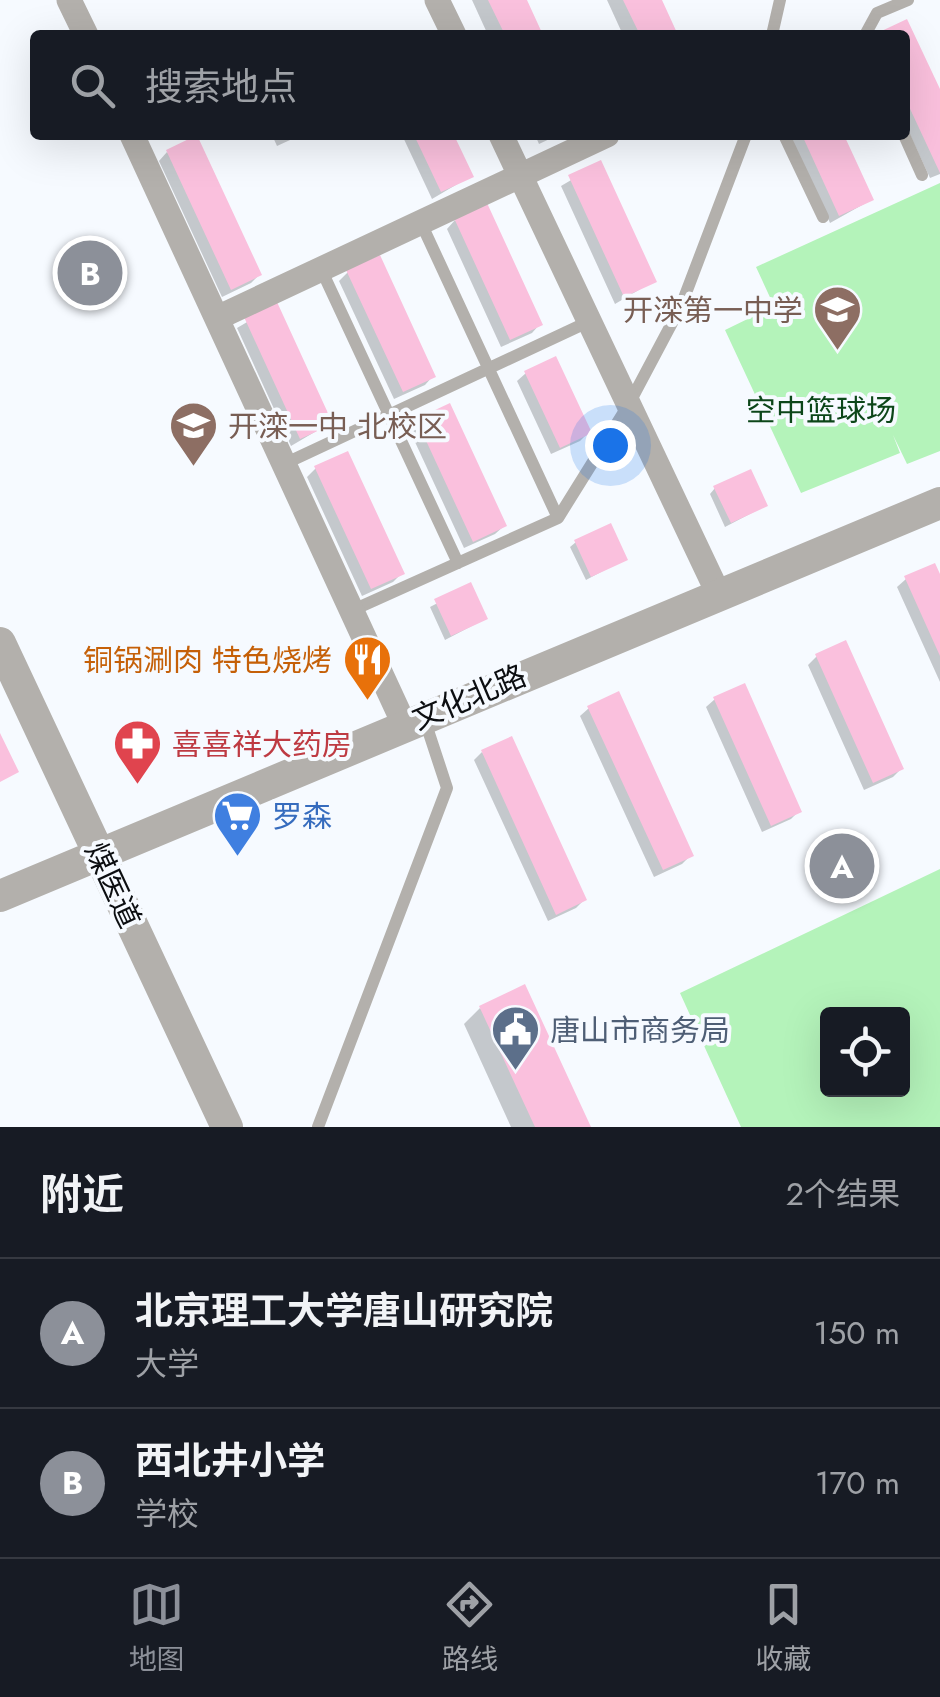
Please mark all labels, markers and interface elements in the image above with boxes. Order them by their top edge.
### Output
search box [30,30,910,140]
icon: search [65,58,120,113]
text: 搜索地点 [145,59,297,114]
pin: B [58,236,122,310]
school or university icon: 开滦第一中学 [812,284,864,352]
place label: 开滦第一中学 [623,289,803,332]
park label: 空中篮球场 [746,389,896,432]
school or university icon: 开滦一中 北校区 [167,400,219,468]
place label: 开滦一中 北校区 [228,405,447,448]
your location [585,420,636,471]
restaurant icon: 铜锅涮肉 特色烧烤 [341,634,393,702]
place label: 铜锅涮肉 特色烧烤 [83,639,332,682]
street label: 文化北路 [405,654,533,740]
pharmacy icon: 喜喜祥大药房 [111,718,163,786]
place label: 喜喜祥大药房 [172,723,352,766]
supermarket icon: 罗森 [211,790,263,858]
place label: 罗森 [272,795,332,838]
pin: A [810,828,874,904]
street label: 煤医道 [74,835,152,935]
public building icon: 唐山市商务局 [489,1004,541,1072]
map controls [820,1007,910,1097]
button: locate [820,1007,910,1097]
place label: 唐山市商务局 [550,1009,730,1052]
text: 附近 [40,1164,124,1225]
text: 2个结果 [786,1171,900,1217]
text: 北京理工大学唐山研究院 [135,1283,553,1338]
text: A [61,1310,84,1356]
text: 150 m [814,1310,900,1356]
text: 大学 [135,1341,199,1387]
text: 西北井小学 [135,1433,325,1488]
text: B [62,1460,83,1506]
text: 170 m [815,1460,900,1506]
text: 学校 [135,1491,199,1537]
tab: 地图 [129,1577,185,1680]
tab: 路线 [442,1577,498,1680]
tab: 收藏 [755,1577,811,1680]

